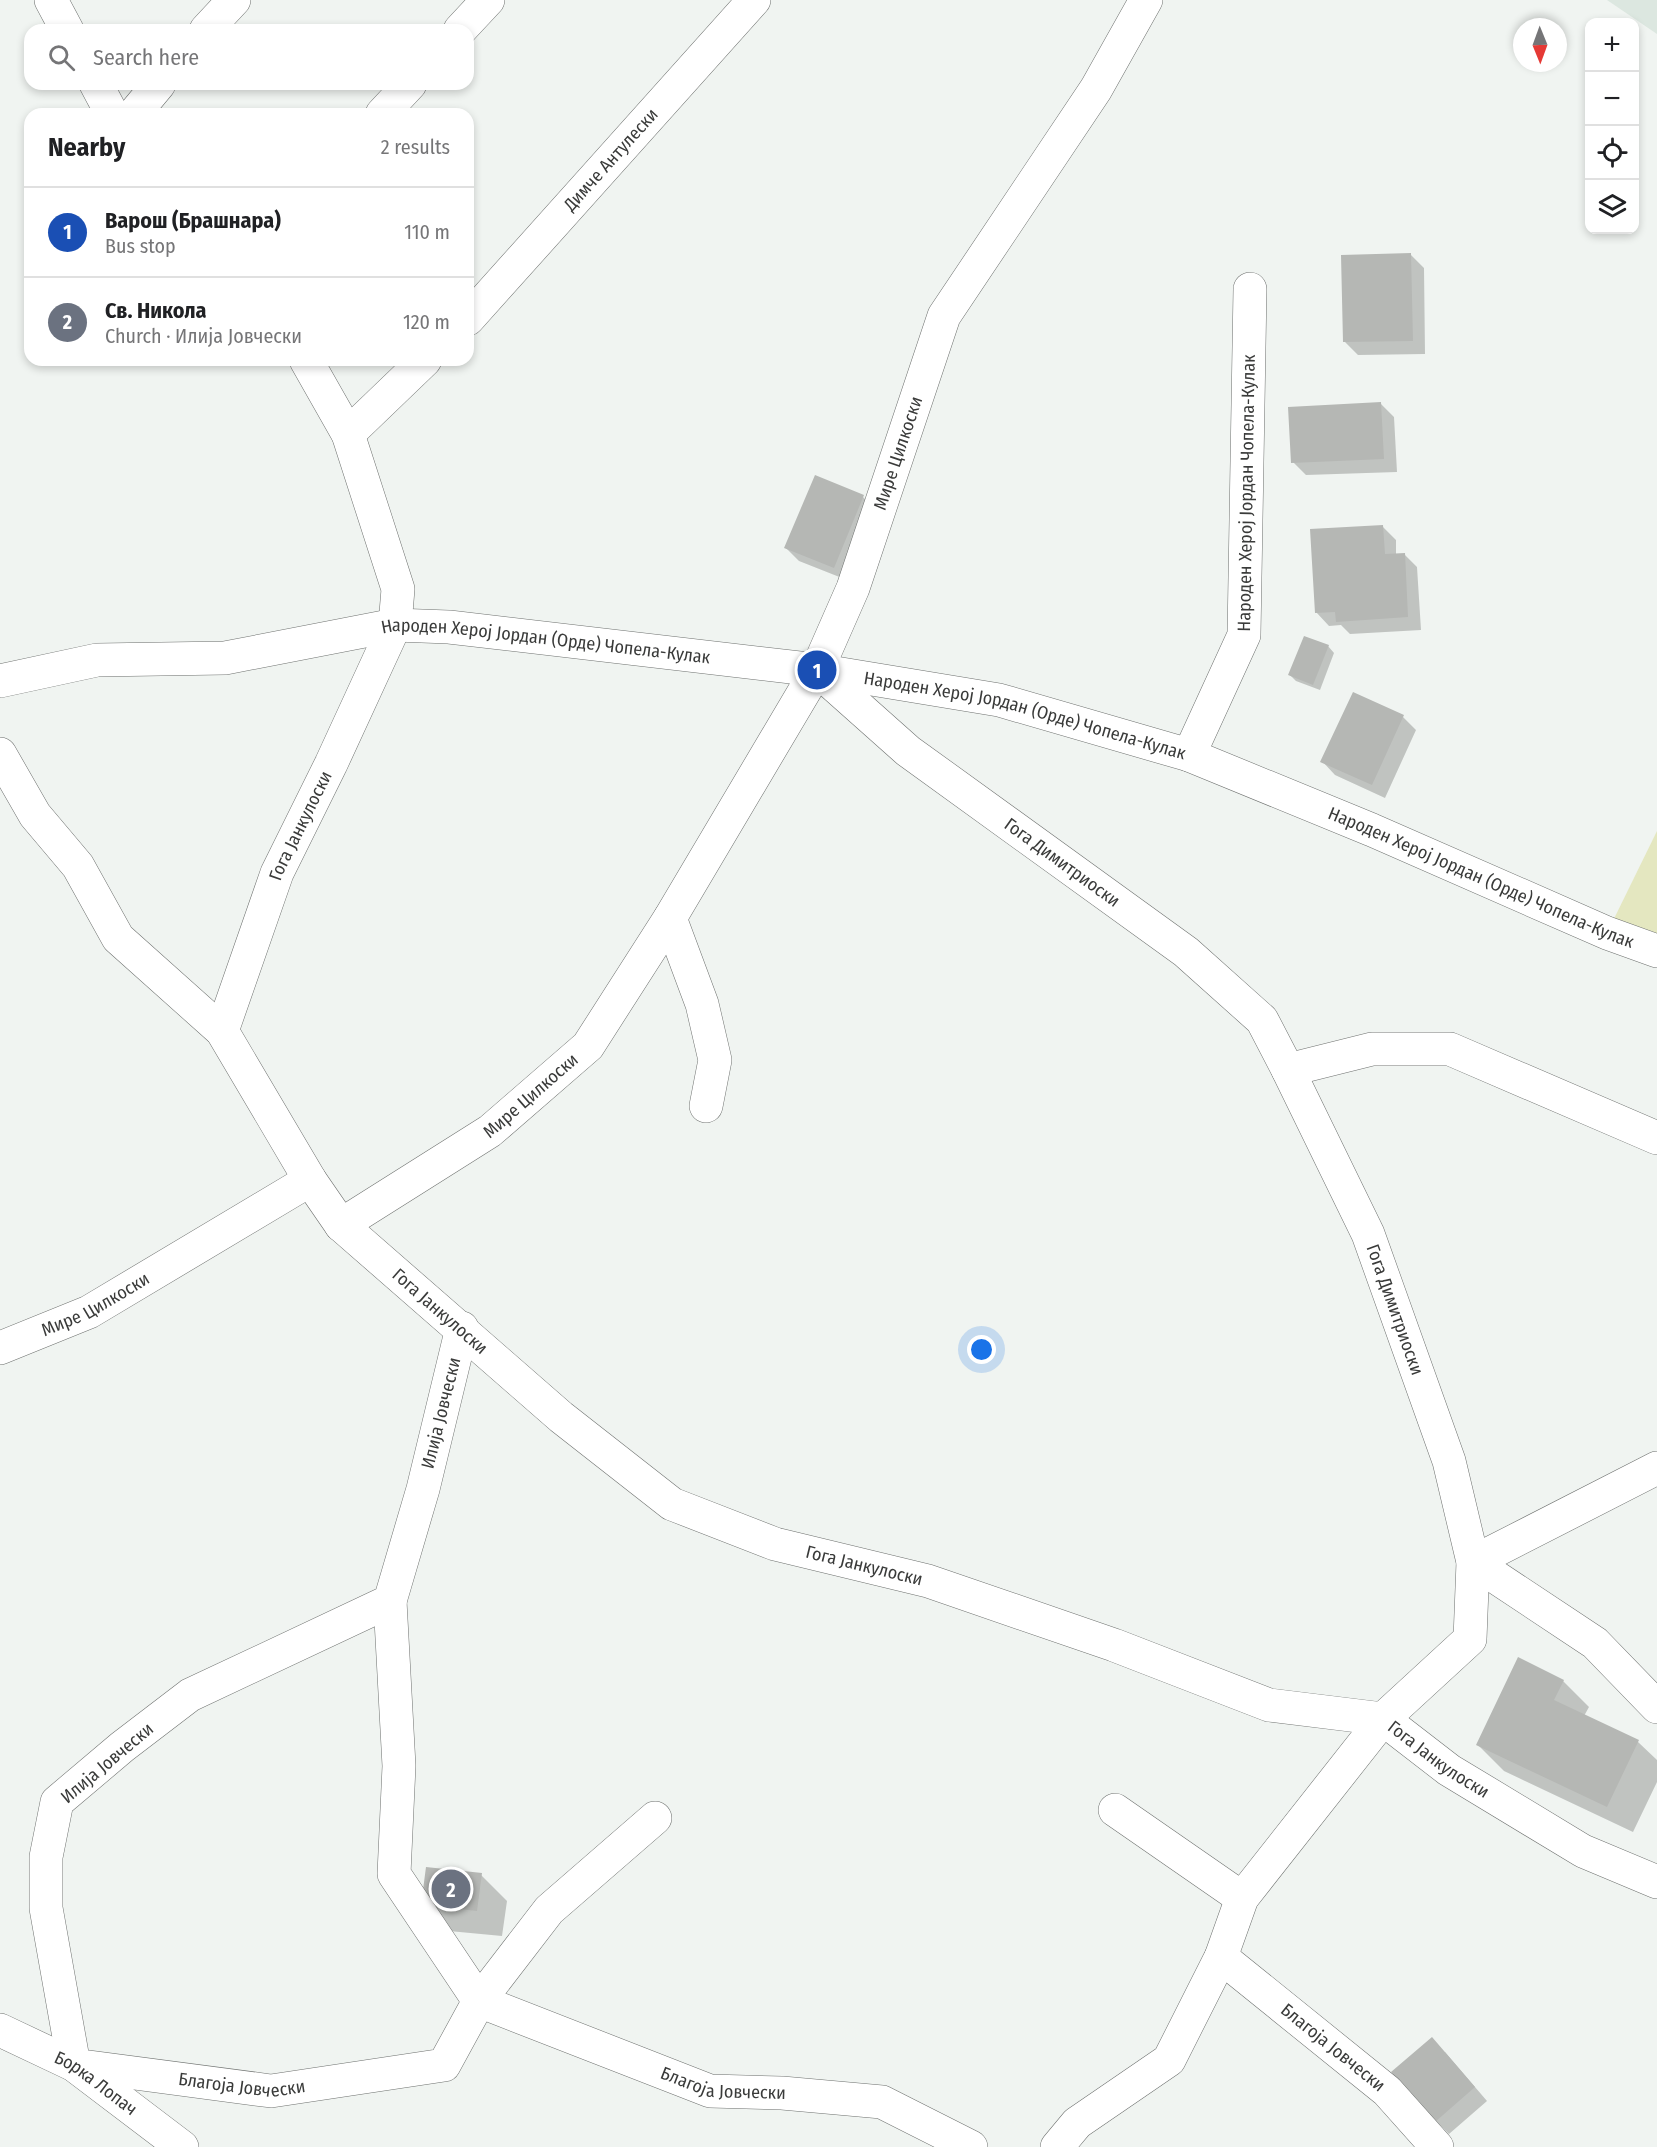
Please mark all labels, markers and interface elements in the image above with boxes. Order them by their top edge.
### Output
north arrow [1513,18,1567,72]
map controls [1585,18,1639,234]
button: + [1585,18,1639,72]
search box [24,24,474,90]
icon: search [45,41,78,74]
text: Search here [93,44,199,71]
button: − [1585,72,1639,126]
street label: Димче Антулески [558,104,663,216]
button: locate [1585,126,1639,180]
text: Nearby [48,132,125,163]
text: 2 results [381,135,450,159]
button: layers [1585,180,1639,234]
text: Варош (Брашнара) [105,207,281,234]
text: 1 [63,220,72,244]
text: 110 m [404,220,450,244]
text: Bus stop [105,234,176,258]
text: Св. Никола [105,297,207,324]
text: 2 [63,310,72,334]
text: 120 m [403,310,450,334]
text: Church · Илија Јовчески [105,324,302,348]
street label: Народен Херој Јордан Чопела-Кулак [1233,354,1260,632]
street label: Мире Цилкоски [869,393,927,513]
street label: Народен Херој Јордан (Орде) Чопела-Кулак [379,614,712,669]
pin: 1 [798,648,836,692]
street label: Народен Херој Јордан (Орде) Чопела-Кулак [862,667,1189,765]
street label: Гога Јанкулоски [264,767,337,883]
street label: Народен Херој Јордан (Орде) Чопела-Кулак [1325,802,1637,953]
street label: Гога Димитриоски [1000,813,1124,912]
street label: Мире Цилкоски [479,1049,583,1143]
street label: Гога Димитриоски [1362,1241,1428,1378]
street label: Гога Јанкулоски [388,1264,492,1359]
street label: Мире Цилкоски [38,1268,153,1341]
your location [967,1335,996,1364]
street label: Илија Јовчески [417,1355,465,1471]
street label: Гога Јанкулоски [804,1541,925,1590]
street label: Гога Јанкулоски [1383,1716,1493,1803]
street label: Илија Јовчески [56,1718,158,1808]
pin: 2 [432,1866,470,1912]
street label: Благоја Јовчески [1276,1999,1390,2096]
street label: Борка Лопач [51,2046,142,2120]
street label: Благоја Јовчески [658,2062,786,2104]
street label: Благоја Јовчески [177,2068,307,2102]

